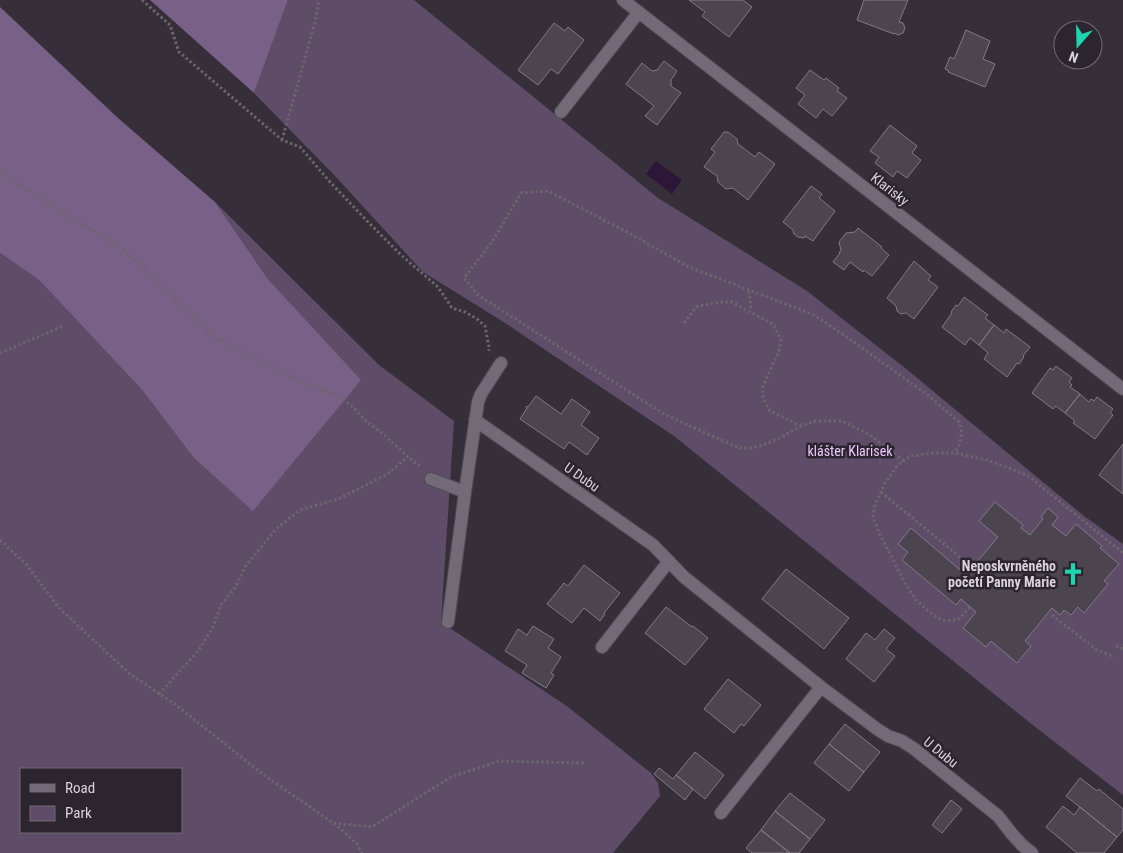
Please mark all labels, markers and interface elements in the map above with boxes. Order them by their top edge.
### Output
north arrow [1053,20,1103,70]
text: N [1067,48,1080,66]
street label: Klarisky [868,169,912,209]
park label: klášter Klarisek [807,443,893,459]
street label: U Dubu [561,459,603,495]
place label: Neposkvrněného početí Panny Marie [948,558,1056,590]
church icon: Neposkvrněného početí Panny Marie [1060,561,1086,587]
street label: U Dubu [921,733,961,771]
legend [20,768,182,833]
text: Road [65,779,95,797]
text: Park [65,804,92,822]

